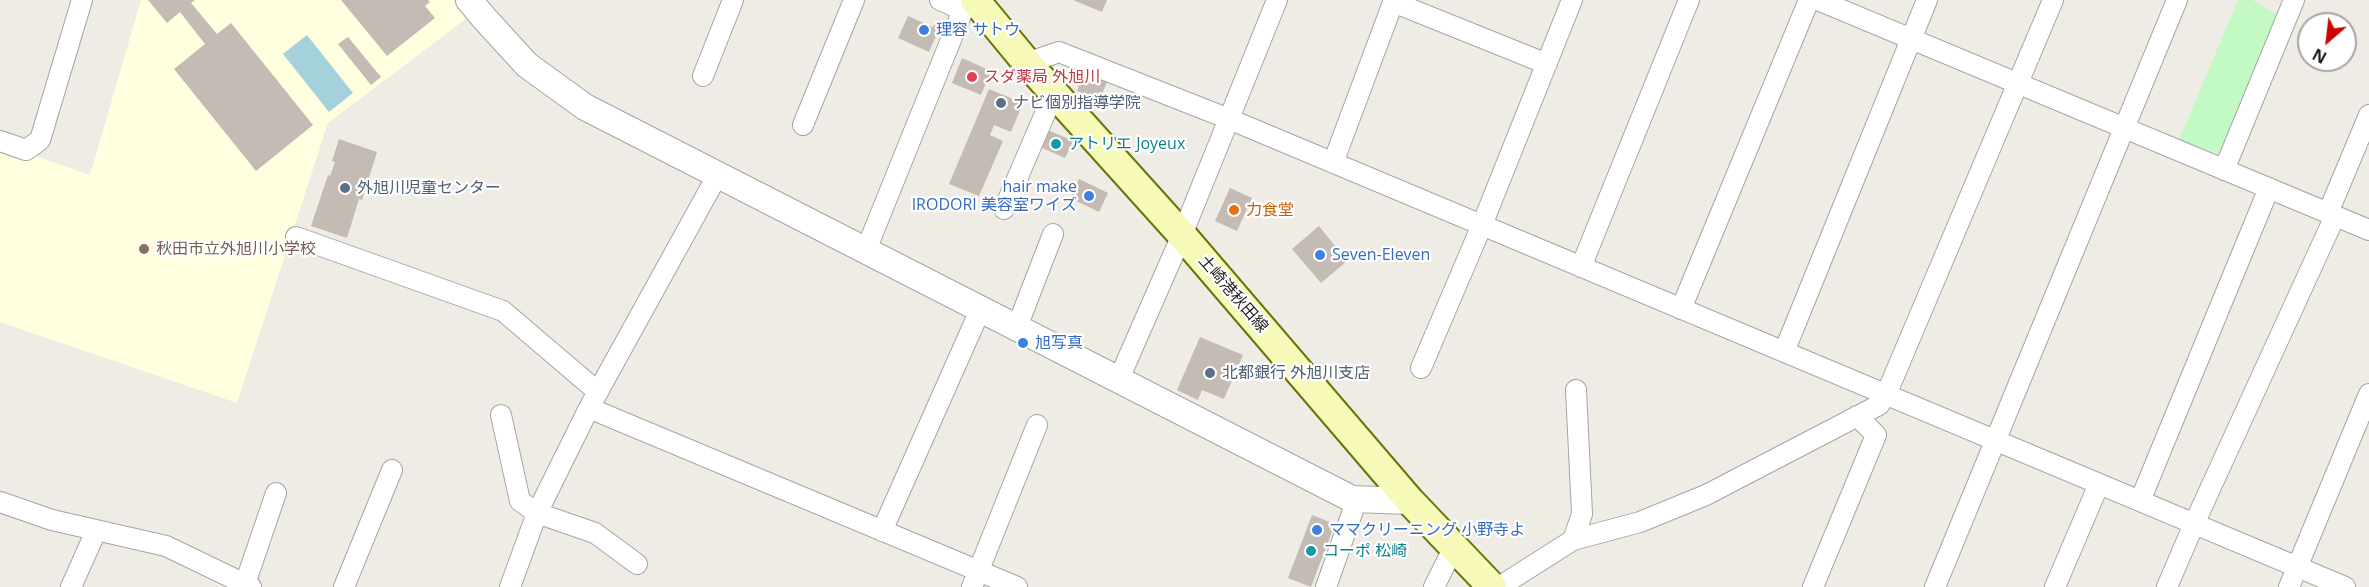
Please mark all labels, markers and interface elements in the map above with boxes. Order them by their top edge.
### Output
north arrow [2297,12,2357,72]
place label: 理容 サトウ [936,20,1020,40]
marker: 理容 サトウ [917,23,931,37]
text: N [2309,43,2330,69]
place label: スダ薬局 外旭川 [984,67,1100,87]
marker: スダ薬局 外旭川 [965,70,979,84]
place label: ナビ個別指導学院 [1013,93,1141,113]
marker: ナビ個別指導学院 [994,96,1008,110]
place label: アトリエ Joyeux [1068,134,1185,154]
marker: アトリエ Joyeux [1049,137,1063,151]
place label: hair make IRODORI 美容室ワイズ [912,177,1077,215]
place label: 外旭川児童センター [357,178,501,198]
marker: 外旭川児童センター [338,181,352,195]
marker: hair make IRODORI 美容室ワイズ [1082,189,1096,203]
place label: 力食堂 [1246,200,1294,220]
marker: 力食堂 [1227,203,1241,217]
place label: 秋田市立外旭川小学校 [156,239,316,259]
marker: 秋田市立外旭川小学校 [137,242,151,256]
place label: Seven-Eleven [1332,245,1430,265]
marker: Seven-Eleven [1313,248,1327,262]
street label: 土崎港秋田線 [1194,251,1272,337]
place label: 旭写真 [1035,333,1083,353]
marker: 旭写真 [1016,336,1030,350]
place label: 北都銀行 外旭川支店 [1222,363,1370,383]
marker: 北都銀行 外旭川支店 [1203,366,1217,380]
place label: ママクリーニング 小野寺よ [1329,520,1525,540]
marker: ママクリーニング 小野寺よ [1310,523,1324,537]
place label: コーポ 松崎 [1323,541,1407,561]
marker: コーポ 松崎 [1304,544,1318,558]

